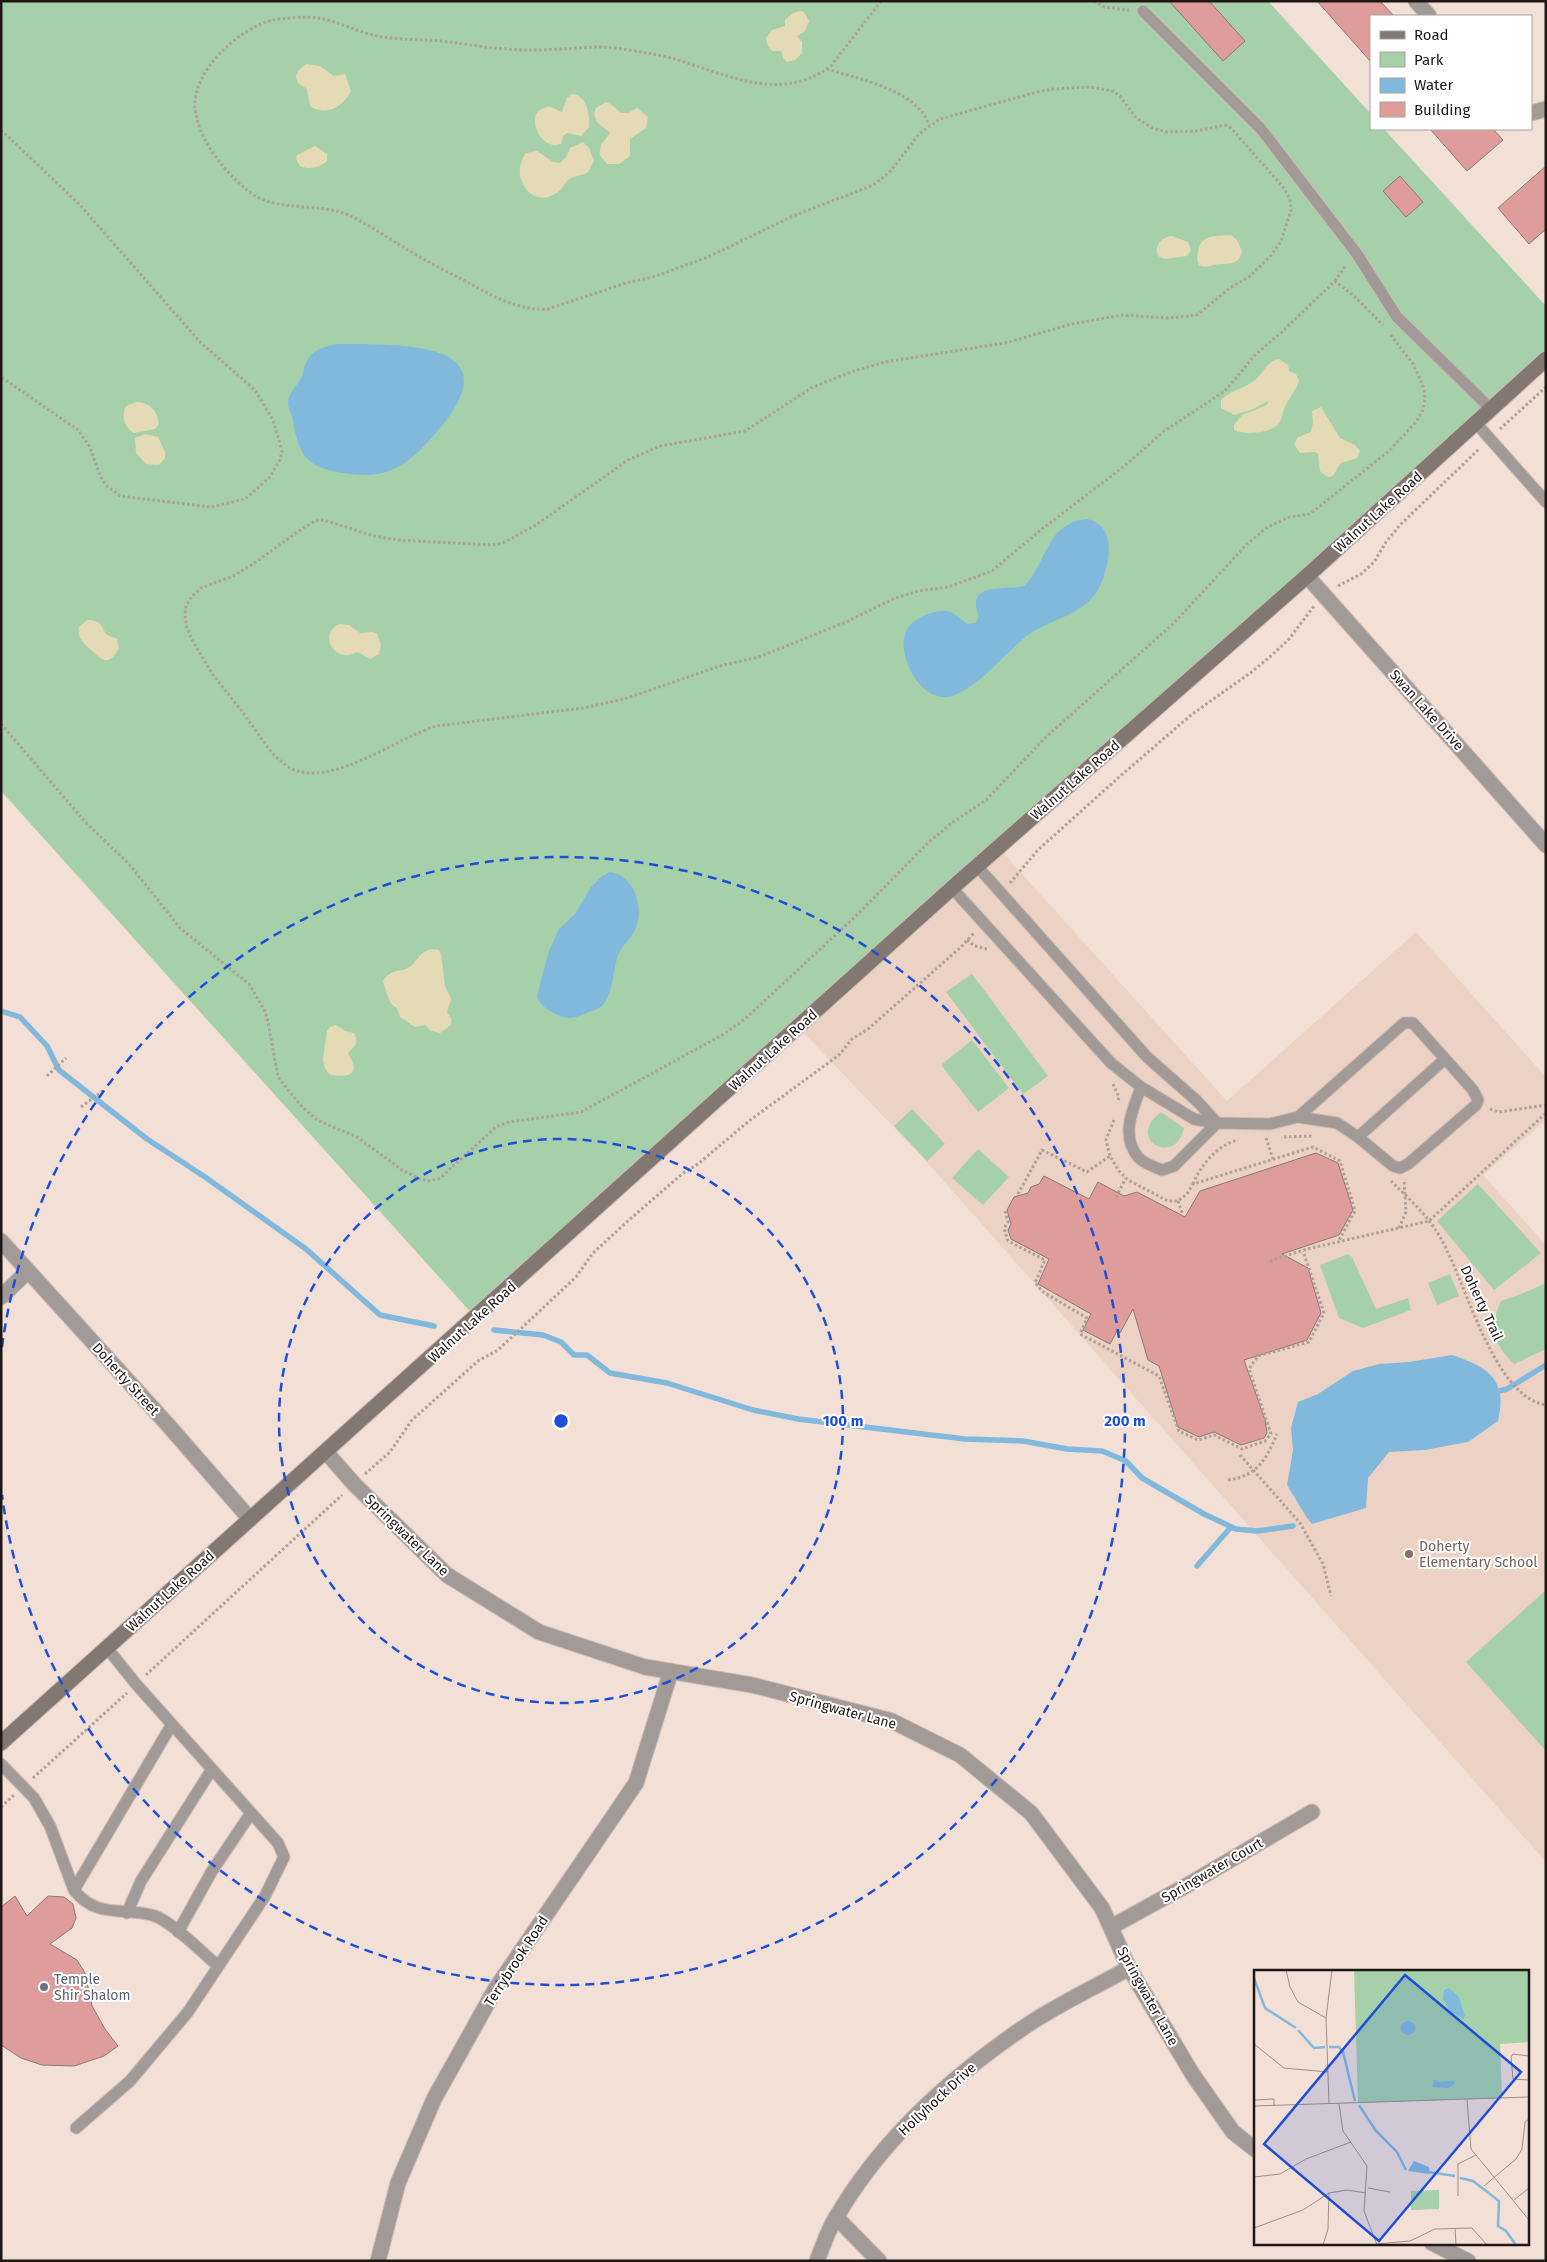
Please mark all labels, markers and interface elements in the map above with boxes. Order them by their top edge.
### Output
legend [1370,15,1532,130]
text: Road [1414,26,1449,44]
text: Park [1414,51,1444,69]
text: Water [1414,76,1453,94]
text: Building [1414,101,1470,119]
street label: Walnut Lake Road [1331,468,1426,556]
street label: Swan Lake Drive [1386,666,1467,754]
street label: Walnut Lake Road [1027,737,1124,824]
street label: Walnut Lake Road [726,1006,821,1094]
street label: Doherty Trail [1457,1263,1506,1344]
street label: Walnut Lake Road [425,1278,520,1366]
street label: Doherty Street [89,1339,163,1420]
centre of rings [552,1412,570,1430]
text: 100 m [823,1412,863,1430]
text: 200 m [1104,1412,1146,1430]
street label: Springwater Lane [361,1491,452,1580]
place label: Doherty Elementary School [1419,1538,1537,1571]
street label: Walnut Lake Road [123,1547,218,1635]
marker: Doherty Elementary School [1403,1548,1415,1560]
street label: Springwater Lane [787,1688,898,1733]
street label: Springwater Court [1159,1834,1267,1906]
street label: Terrybrook Road [481,1913,552,2010]
street label: Springwater Lane [1113,1944,1182,2049]
inset map [1254,1970,1530,2244]
place label: Temple Shir Shalom [54,1971,130,2004]
marker: Temple Shir Shalom [38,1981,50,1993]
street label: Hollyhock Drive [895,2059,979,2139]

